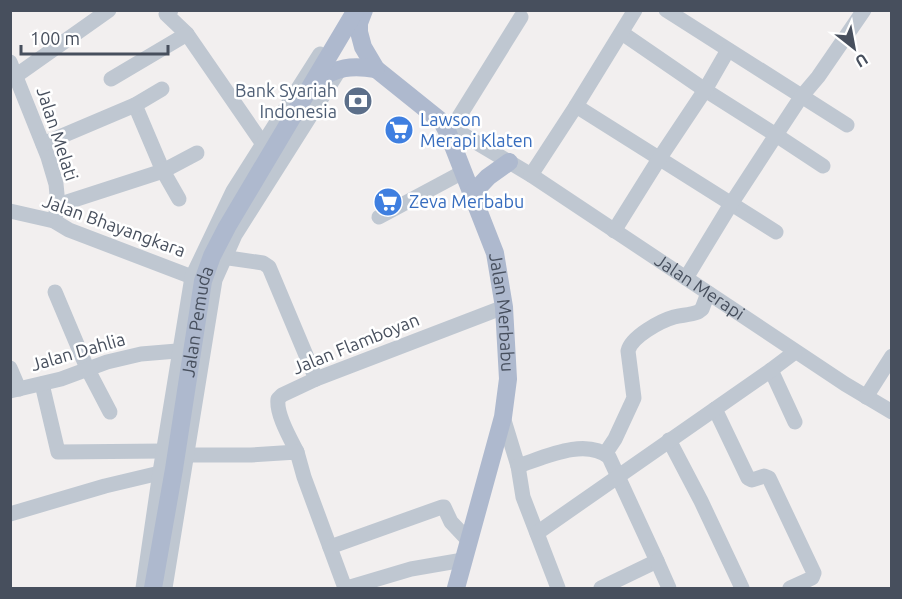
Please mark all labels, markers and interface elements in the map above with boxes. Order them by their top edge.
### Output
scale bar [21,18,168,56]
north arrow [824,18,884,78]
text: 100 m [30,28,80,48]
text: U [852,50,871,71]
place label: Bank Syariah Indonesia [235,80,337,121]
street label: Jalan Melati [33,84,83,183]
bank icon: Bank Syariah Indonesia [342,85,374,117]
place label: Lawson Merapi Klaten [420,109,533,150]
supermarket icon: Lawson Merapi Klaten [383,114,415,146]
supermarket icon: Zeva Merbabu [372,186,404,218]
street label: Jalan Bhayangkara [40,190,188,260]
place label: Zeva Merbabu [409,191,524,211]
street label: Jalan Merapi [652,249,749,323]
street label: Jalan Merbabu [486,251,519,372]
street label: Jalan Pemuda [177,263,217,379]
street label: Jalan Flamboyan [289,309,422,378]
street label: Jalan Dahlia [28,328,127,374]

